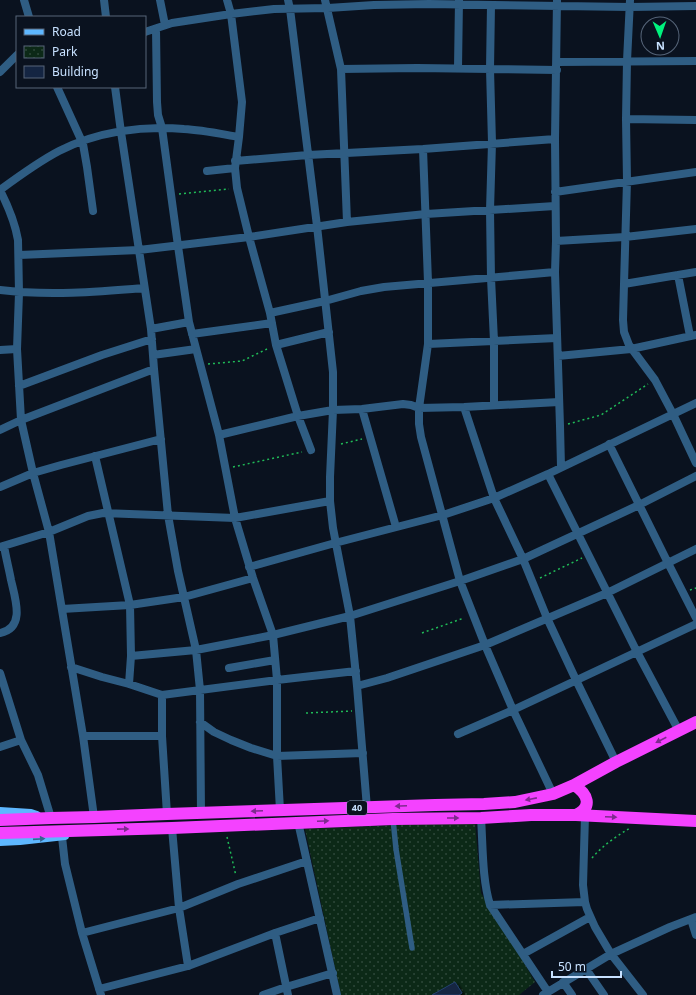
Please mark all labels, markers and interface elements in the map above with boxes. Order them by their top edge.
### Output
legend [16,16,146,88]
north arrow [640,16,680,56]
text: Road [52,23,81,40]
text: N [656,39,665,54]
text: Park [52,43,78,60]
text: Building [52,63,99,80]
one-way arrow [655,736,667,743]
one-way arrow [525,796,537,802]
road number: 40 [347,801,367,815]
one-way arrow [395,803,407,810]
one-way arrow [250,808,263,814]
one-way arrow [605,814,618,820]
one-way arrow [447,815,460,821]
one-way arrow [317,818,329,825]
one-way arrow [117,826,130,832]
one-way arrow [33,835,45,842]
scale bar [552,953,621,979]
text: 50 m [558,958,586,975]

